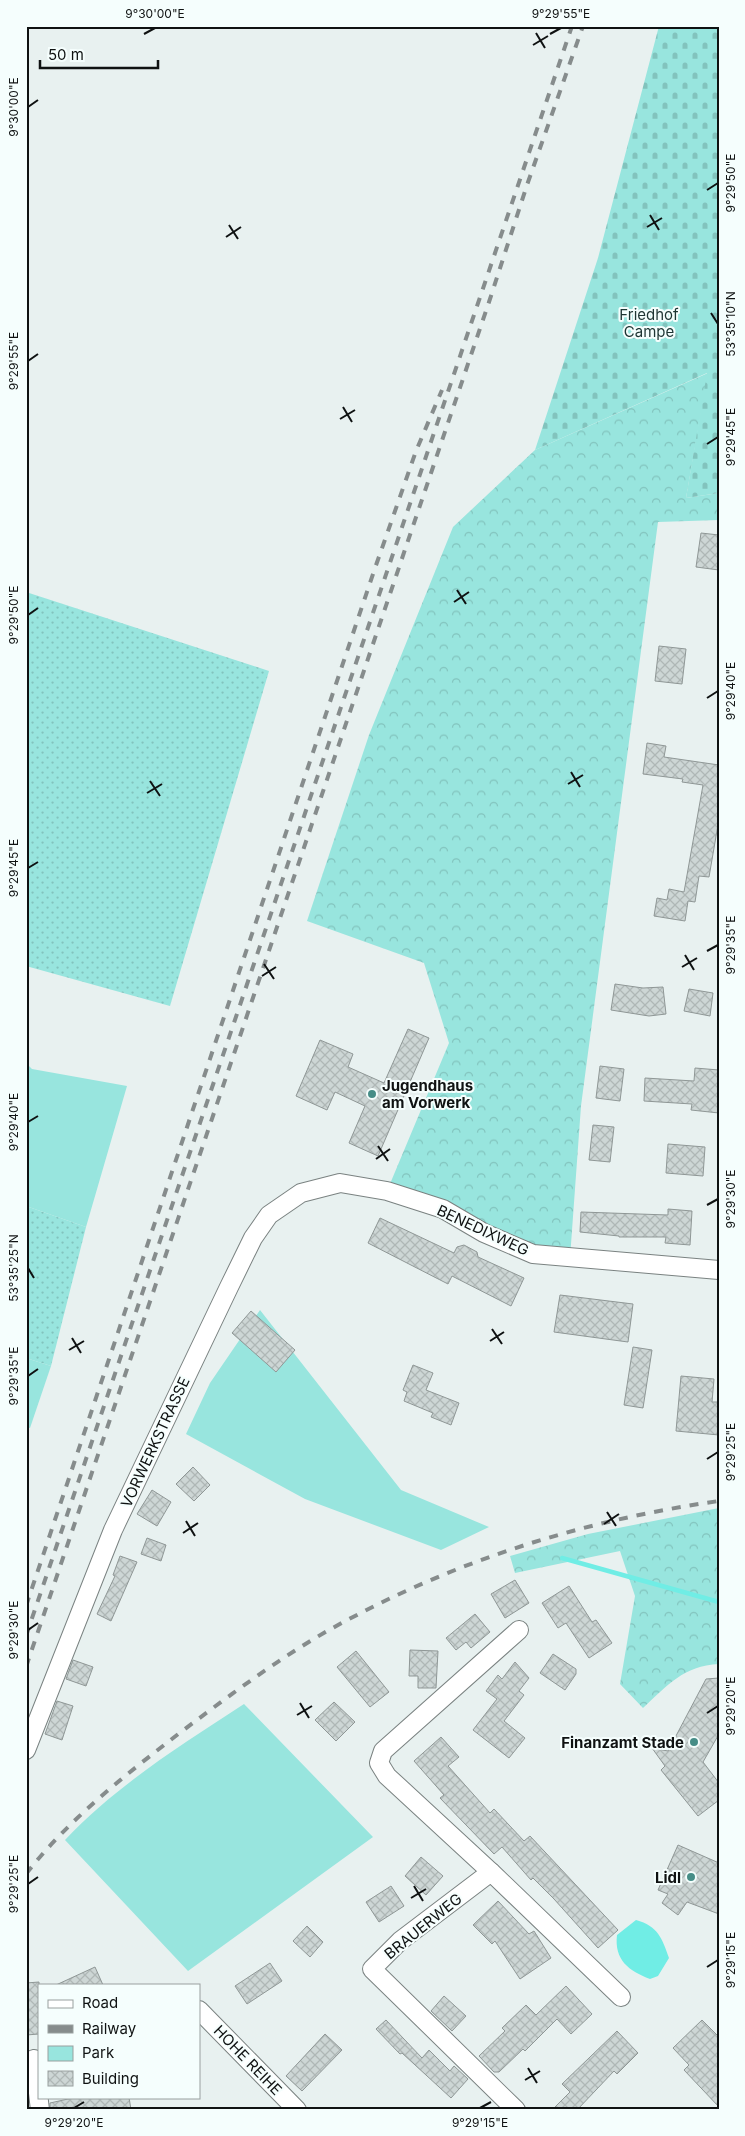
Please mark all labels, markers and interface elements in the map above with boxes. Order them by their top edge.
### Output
text: 9°30'00"E [125,6,185,21]
text: 9°29'55"E [532,6,590,21]
scale bar [40,38,158,70]
text: 50 m [48,45,84,64]
text: 9°30'00"E [6,77,21,137]
text: 9°29'50"E [723,154,738,212]
text: 53°35'10"N [723,291,738,357]
park label: Friedhof Campe [619,305,679,341]
text: 9°29'55"E [6,332,21,390]
text: 9°29'45"E [723,408,738,466]
text: 9°29'50"E [6,586,21,644]
text: 9°29'40"E [723,662,738,720]
text: 9°29'45"E [6,839,21,897]
text: 9°29'35"E [723,916,738,974]
place label: Jugendhaus am Vorwerk [382,1076,473,1112]
marker: Jugendhaus am Vorwerk [366,1088,378,1100]
text: 9°29'40"E [6,1093,21,1151]
text: 9°29'30"E [723,1169,738,1229]
street label: BENEDIXWEG [434,1200,532,1260]
text: 53°35'25"N [6,1234,21,1302]
text: 9°29'35"E [6,1347,21,1405]
street label: VORWERKSTRASSE [116,1374,194,1510]
text: 9°29'25"E [723,1423,738,1481]
text: 9°29'30"E [6,1600,21,1660]
text: 9°29'20"E [723,1677,738,1735]
place label: Finanzamt Stade [561,1733,684,1752]
marker: Finanzamt Stade [688,1736,700,1748]
text: 9°29'25"E [6,1855,21,1913]
place label: Lidl [655,1868,681,1887]
marker: Lidl [685,1871,697,1883]
street label: BRAUERWEG [380,1889,466,1963]
text: 9°29'15"E [723,1932,738,1988]
legend [38,1984,200,2098]
text: Road [82,1993,118,2012]
text: Railway [82,2019,137,2038]
street label: HOHE REIHE [210,2021,286,2099]
text: Park [82,2043,115,2062]
text: Building [82,2069,139,2088]
text: 9°29'20"E [45,2115,103,2130]
text: 9°29'15"E [452,2115,508,2130]

